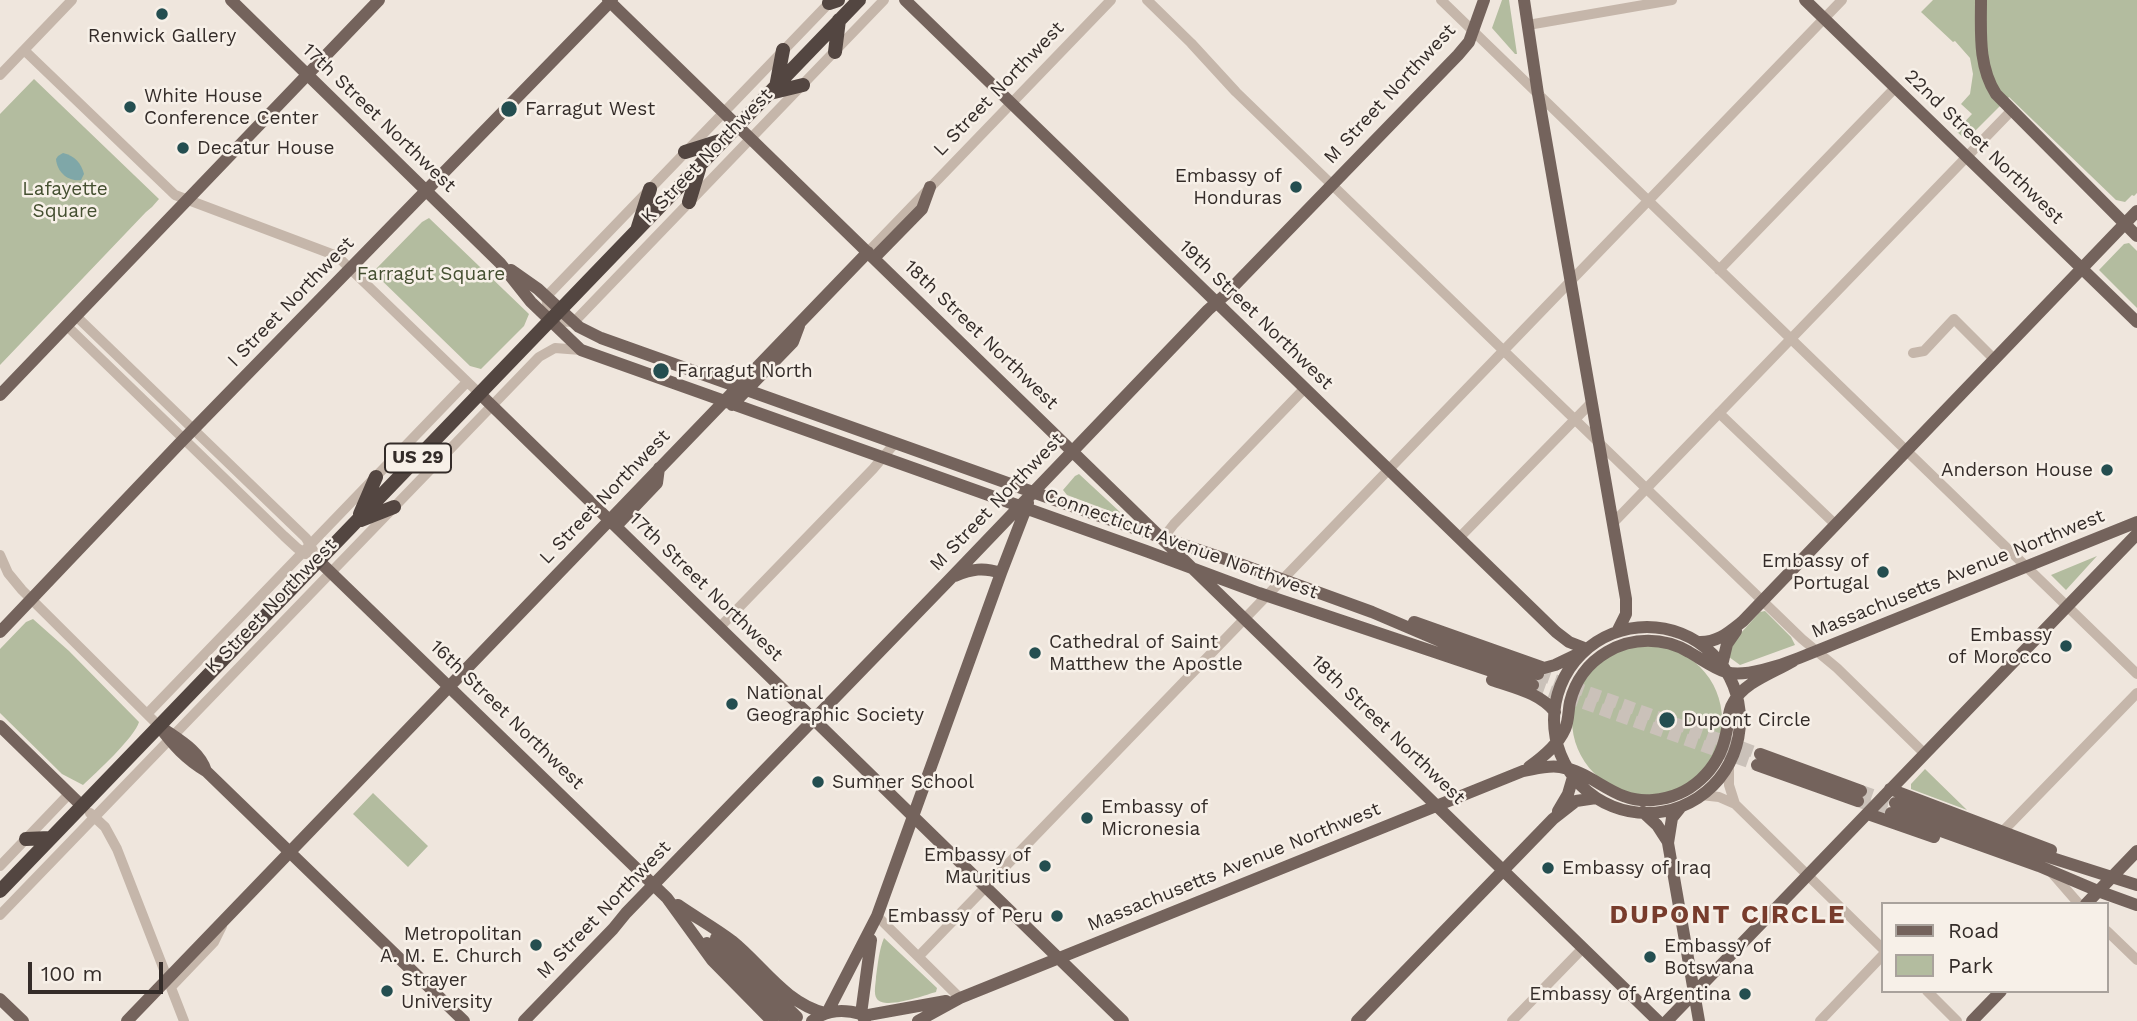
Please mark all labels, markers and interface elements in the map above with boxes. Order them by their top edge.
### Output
marker: Renwick Gallery [154,6,170,22]
street label: L Street Northwest [929,17,1069,161]
street label: M Street Northwest [1319,19,1461,169]
place label: Renwick Gallery [88,25,236,47]
street label: 17th Street Northwest [298,39,460,197]
street label: 22nd Street Northwest [1900,65,2068,229]
street label: K Street Northwest [637,84,777,228]
place label: White House Conference Center [144,85,319,129]
place label: Farragut West [525,98,655,120]
marker: White House Conference Center [122,99,138,115]
marker: Farragut West [499,99,519,119]
place label: Decatur House [197,137,334,159]
marker: Decatur House [175,140,191,156]
place label: Embassy of Honduras [1175,165,1282,209]
park label: Lafayette Square [22,178,108,222]
marker: Embassy of Honduras [1288,179,1304,195]
street label: I Street Northwest [223,232,359,372]
street label: 19th Street Northwest [1174,235,1338,395]
street label: 18th Street Northwest [899,255,1063,415]
park label: Farragut Square [357,263,505,285]
place label: Farragut North [677,360,813,382]
marker: Farragut North [651,361,671,381]
street label: L Street Northwest [535,425,675,569]
street label: M Street Northwest [925,428,1069,576]
road number: US 29 [385,444,451,472]
place label: Anderson House [1941,459,2093,481]
marker: Anderson House [2099,462,2115,478]
street label: Connecticut Avenue Northwest [1041,484,1321,604]
street label: Massachusetts Avenue Northwest [1808,505,2108,643]
street label: 17th Street Northwest [625,508,787,666]
street label: K Street Northwest [201,534,341,678]
place label: Embassy of Portugal [1762,550,1869,594]
marker: Embassy of Portugal [1875,564,1891,580]
place label: Embassy of Morocco [1948,624,2052,668]
place label: Cathedral of Saint Matthew the Apostle [1049,631,1243,675]
street label: 16th Street Northwest [425,635,589,795]
marker: Embassy of Morocco [2058,638,2074,654]
marker: Cathedral of Saint Matthew the Apostle [1027,645,1043,661]
street label: 18th Street Northwest [1306,650,1470,810]
place label: National Geographic Society [746,682,924,726]
marker: National Geographic Society [724,696,740,712]
place label: Dupont Circle [1683,709,1811,731]
marker: Dupont Circle [1657,710,1677,730]
place label: Sumner School [832,771,974,793]
marker: Sumner School [810,774,826,790]
place label: Embassy of Micronesia [1101,796,1208,840]
street label: Massachusetts Avenue Northwest [1084,798,1384,936]
marker: Embassy of Micronesia [1079,810,1095,826]
street label: M Street Northwest [532,836,676,984]
place label: Embassy of Mauritius [924,844,1031,888]
place label: Embassy of Iraq [1562,857,1711,879]
marker: Embassy of Mauritius [1037,858,1053,874]
marker: Embassy of Iraq [1540,860,1556,876]
district label: DUPONT CIRCLE [1611,899,1845,931]
legend [1882,902,2109,993]
place label: Embassy of Peru [887,905,1043,927]
marker: Embassy of Peru [1049,908,1065,924]
text: Road [1948,918,1999,943]
place label: Metropolitan A. M. E. Church [380,923,522,967]
place label: Embassy of Botswana [1664,935,1771,979]
marker: Metropolitan A. M. E. Church [528,937,544,953]
scale bar [32,948,166,992]
marker: Embassy of Botswana [1642,949,1658,965]
text: Park [1948,953,1993,978]
text: 100 m [41,961,103,986]
place label: Strayer University [401,969,492,1013]
marker: Strayer University [379,983,395,999]
place label: Embassy of Argentina [1529,983,1731,1005]
marker: Embassy of Argentina [1737,986,1753,1002]

